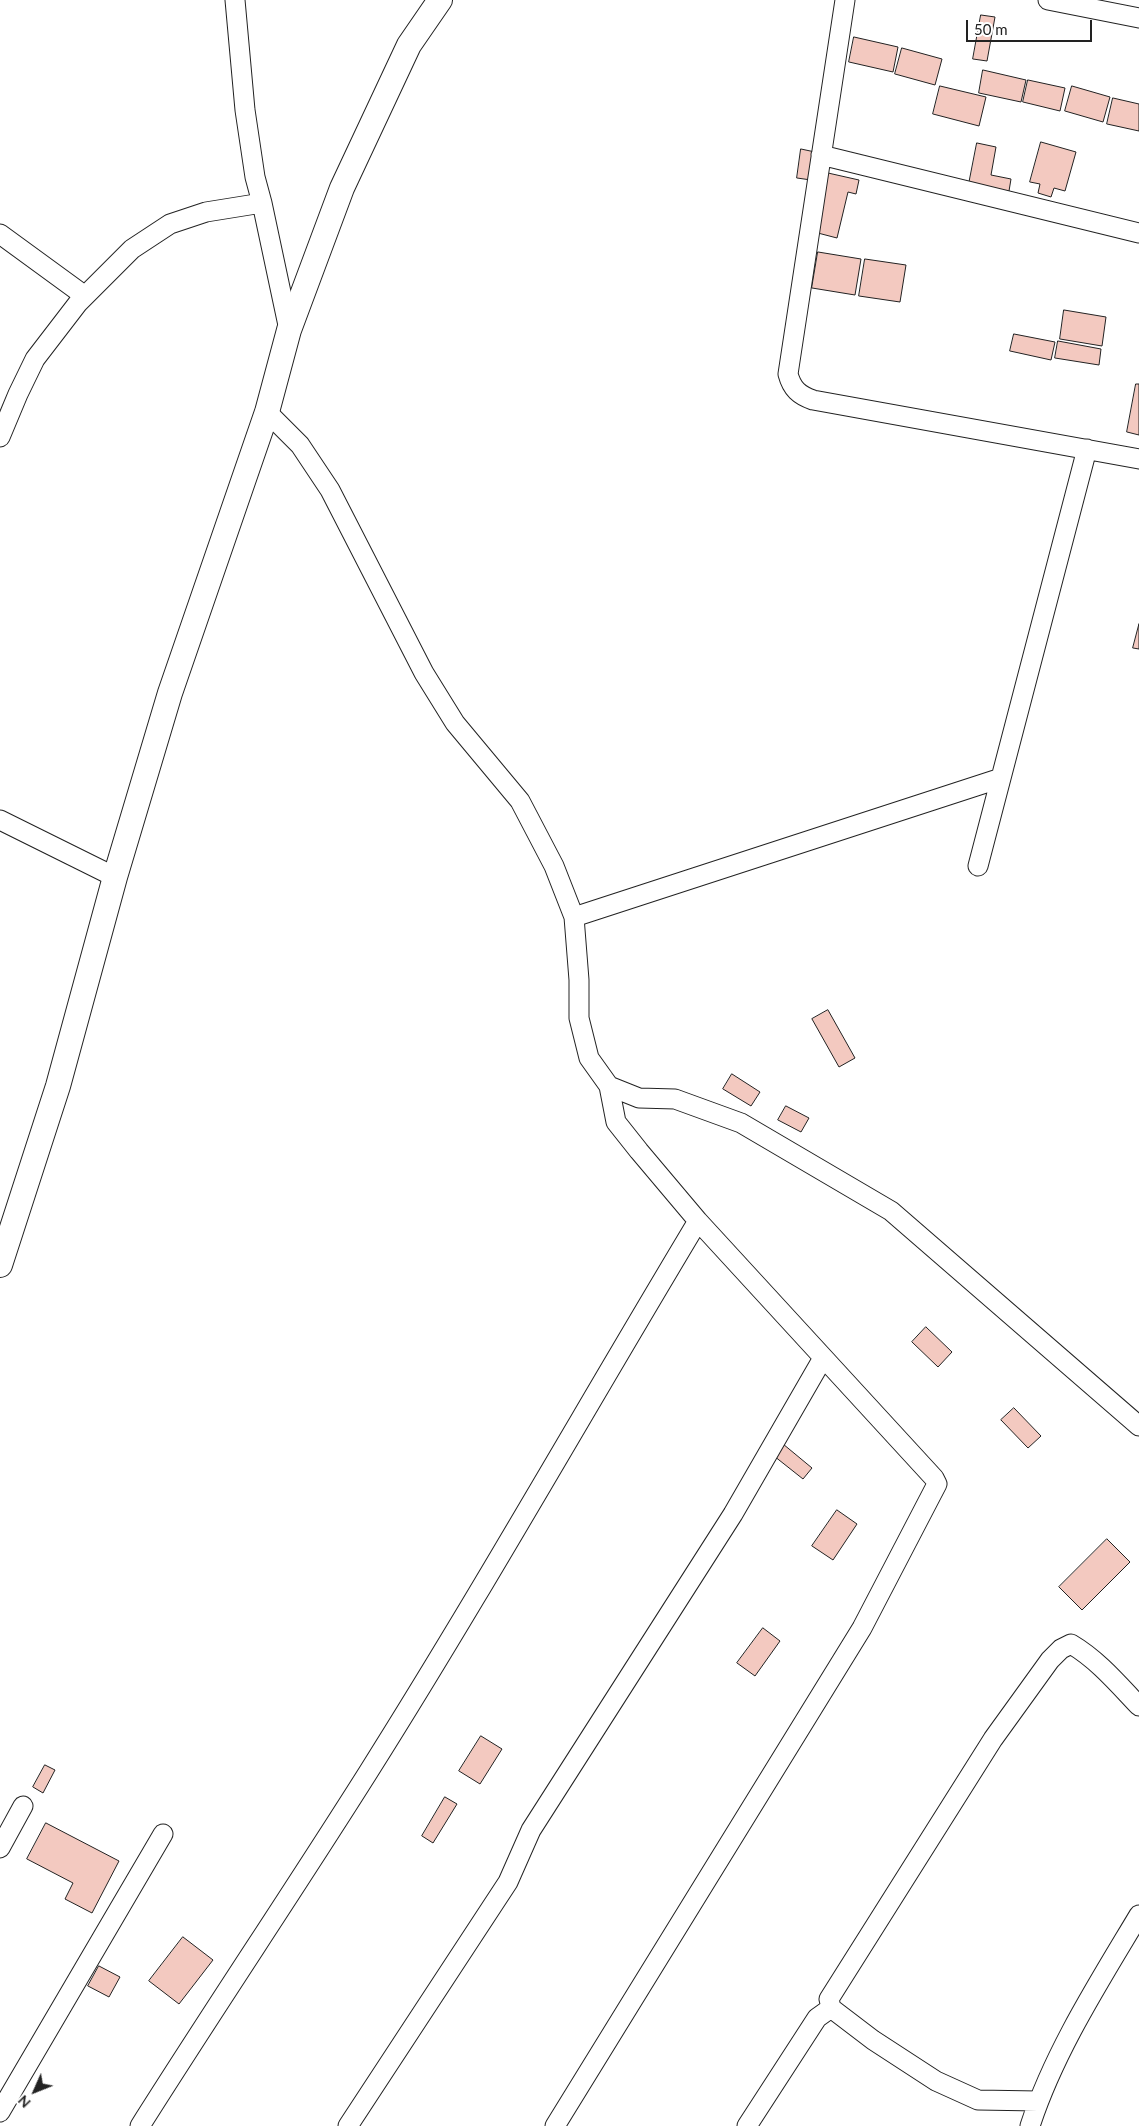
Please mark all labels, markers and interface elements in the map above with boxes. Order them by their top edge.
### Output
scale bar [969,10,1095,42]
text: 50 m [974,20,1008,38]
north arrow [10,2066,60,2116]
text: N [14,2092,34,2112]

